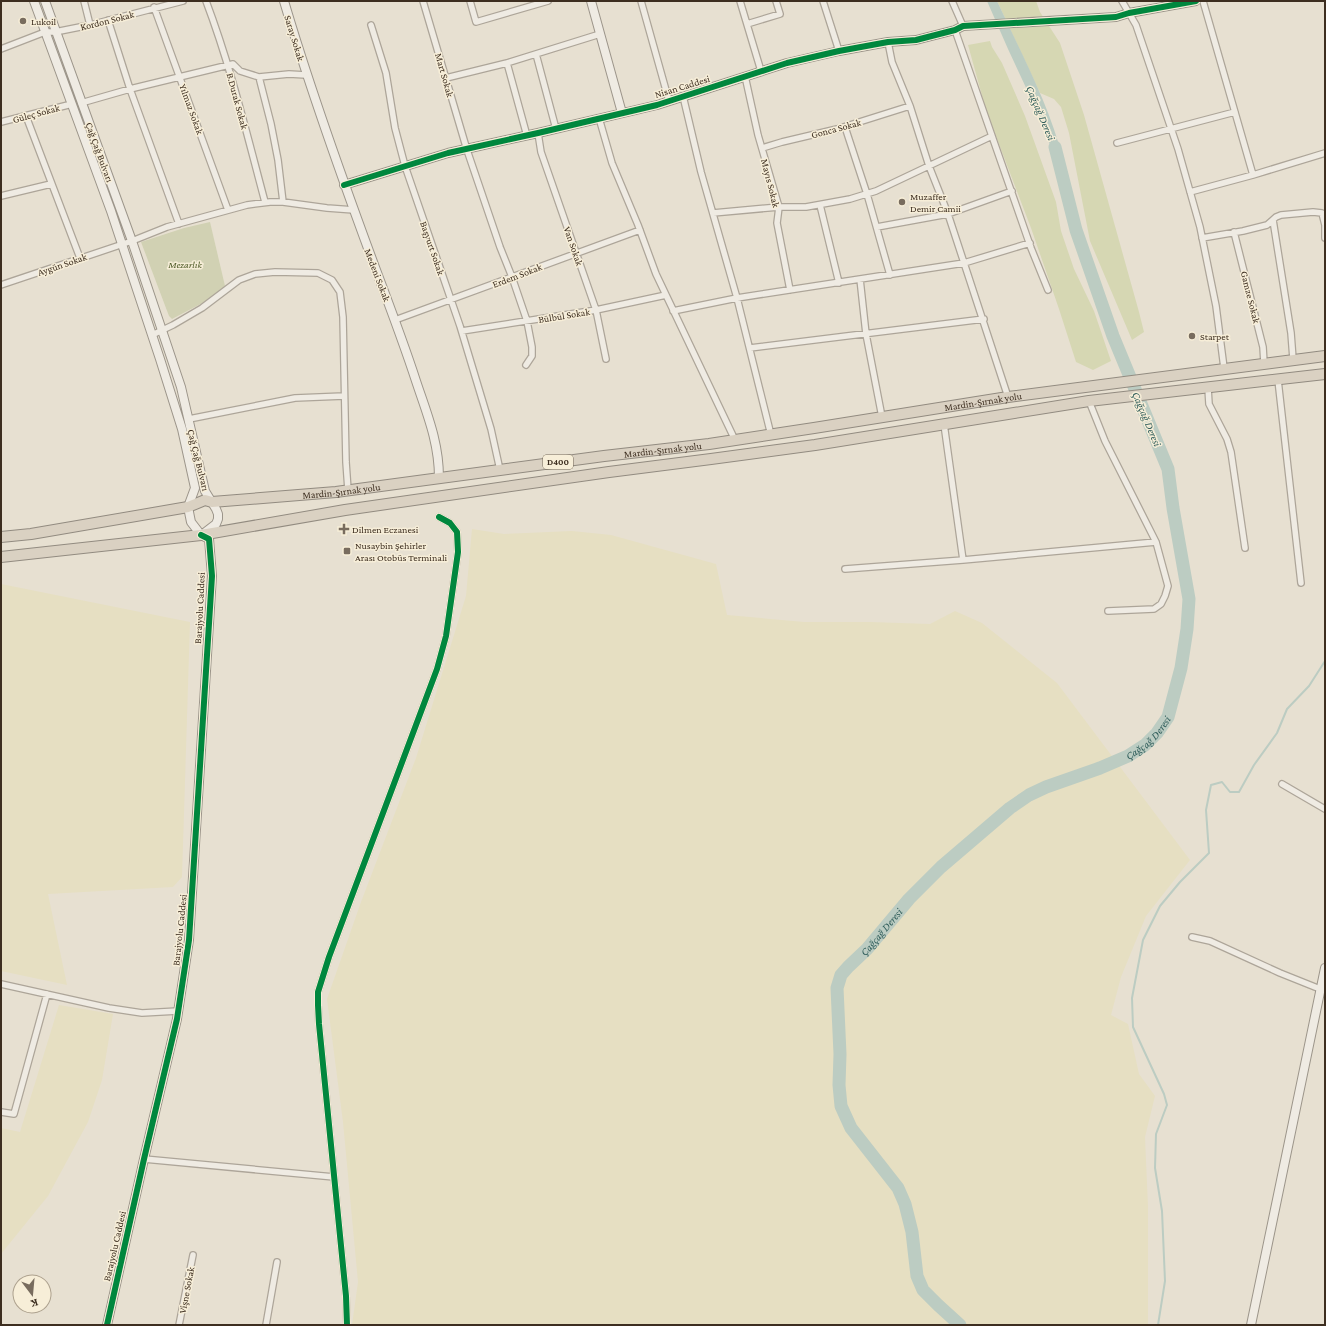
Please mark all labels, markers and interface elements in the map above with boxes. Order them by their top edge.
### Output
street label: Kordon Sokak [79,8,135,32]
street label: Saray Sokak [282,14,307,63]
marker: Lukoil [18,16,28,26]
place label: Lukoil [31,16,57,27]
street label: Mart Sokak [433,52,456,99]
street label: B.Durak Sokak [225,72,250,131]
street label: Nisan Caddesi [653,73,711,100]
street label: Yılmaz Sokak [177,82,206,136]
water label: Çağçağ Deresi [1023,84,1058,143]
street label: Güleç Sokak [11,102,61,125]
street label: Gonca Sokak [810,117,862,140]
street label: Çağ Çağ Bulvarı [84,121,116,184]
street label: Mayıs Sokak [759,158,782,209]
place label: Muzaffer Demir Camii [910,191,961,214]
marker: Muzaffer Demir Camii [897,197,907,207]
street label: Başyurt Sokak [418,220,447,277]
street label: Van Sokak [562,225,585,267]
street label: Medeni Sokak [362,247,393,303]
street label: Aygün Sokak [36,251,88,278]
park label: Mezarlık [167,259,202,270]
street label: Erdem Sokak [491,261,544,290]
street label: Gamze Sokak [1239,270,1262,325]
street label: Bülbül Sokak [537,306,591,325]
marker: Starpet [1187,331,1197,341]
place label: Starpet [1200,331,1230,342]
street label: Mardin-Şırnak yolu [944,390,1023,413]
water label: Çağçağ Deresi [1129,390,1164,449]
street label: Çağ Çağ Bulvarı [186,428,212,492]
street label: Mardin-Şırnak yolu [623,440,703,460]
road number: D400 [543,455,573,469]
street label: Mardin-Şırnak yolu [302,481,382,501]
marker: Dilmen Eczanesi [339,524,349,534]
place label: Dilmen Eczanesi [352,524,419,535]
place label: Nusaybin Şehirler Arası Otobüs Terminali [355,540,448,563]
marker: Nusaybin Şehirler Arası Otobüs Terminali [342,546,352,556]
street label: Barajyolu Caddesi [192,572,208,644]
water label: Çağçağ Deresi [1123,714,1173,763]
street label: Barajyolu Caddesi [170,893,190,966]
water label: Çağçağ Deresi [858,906,905,959]
street label: Barajyolu Caddesi [101,1210,129,1283]
street label: Vişne Sokak [177,1266,196,1314]
north arrow [12,1274,52,1314]
text: K [29,1297,40,1311]

